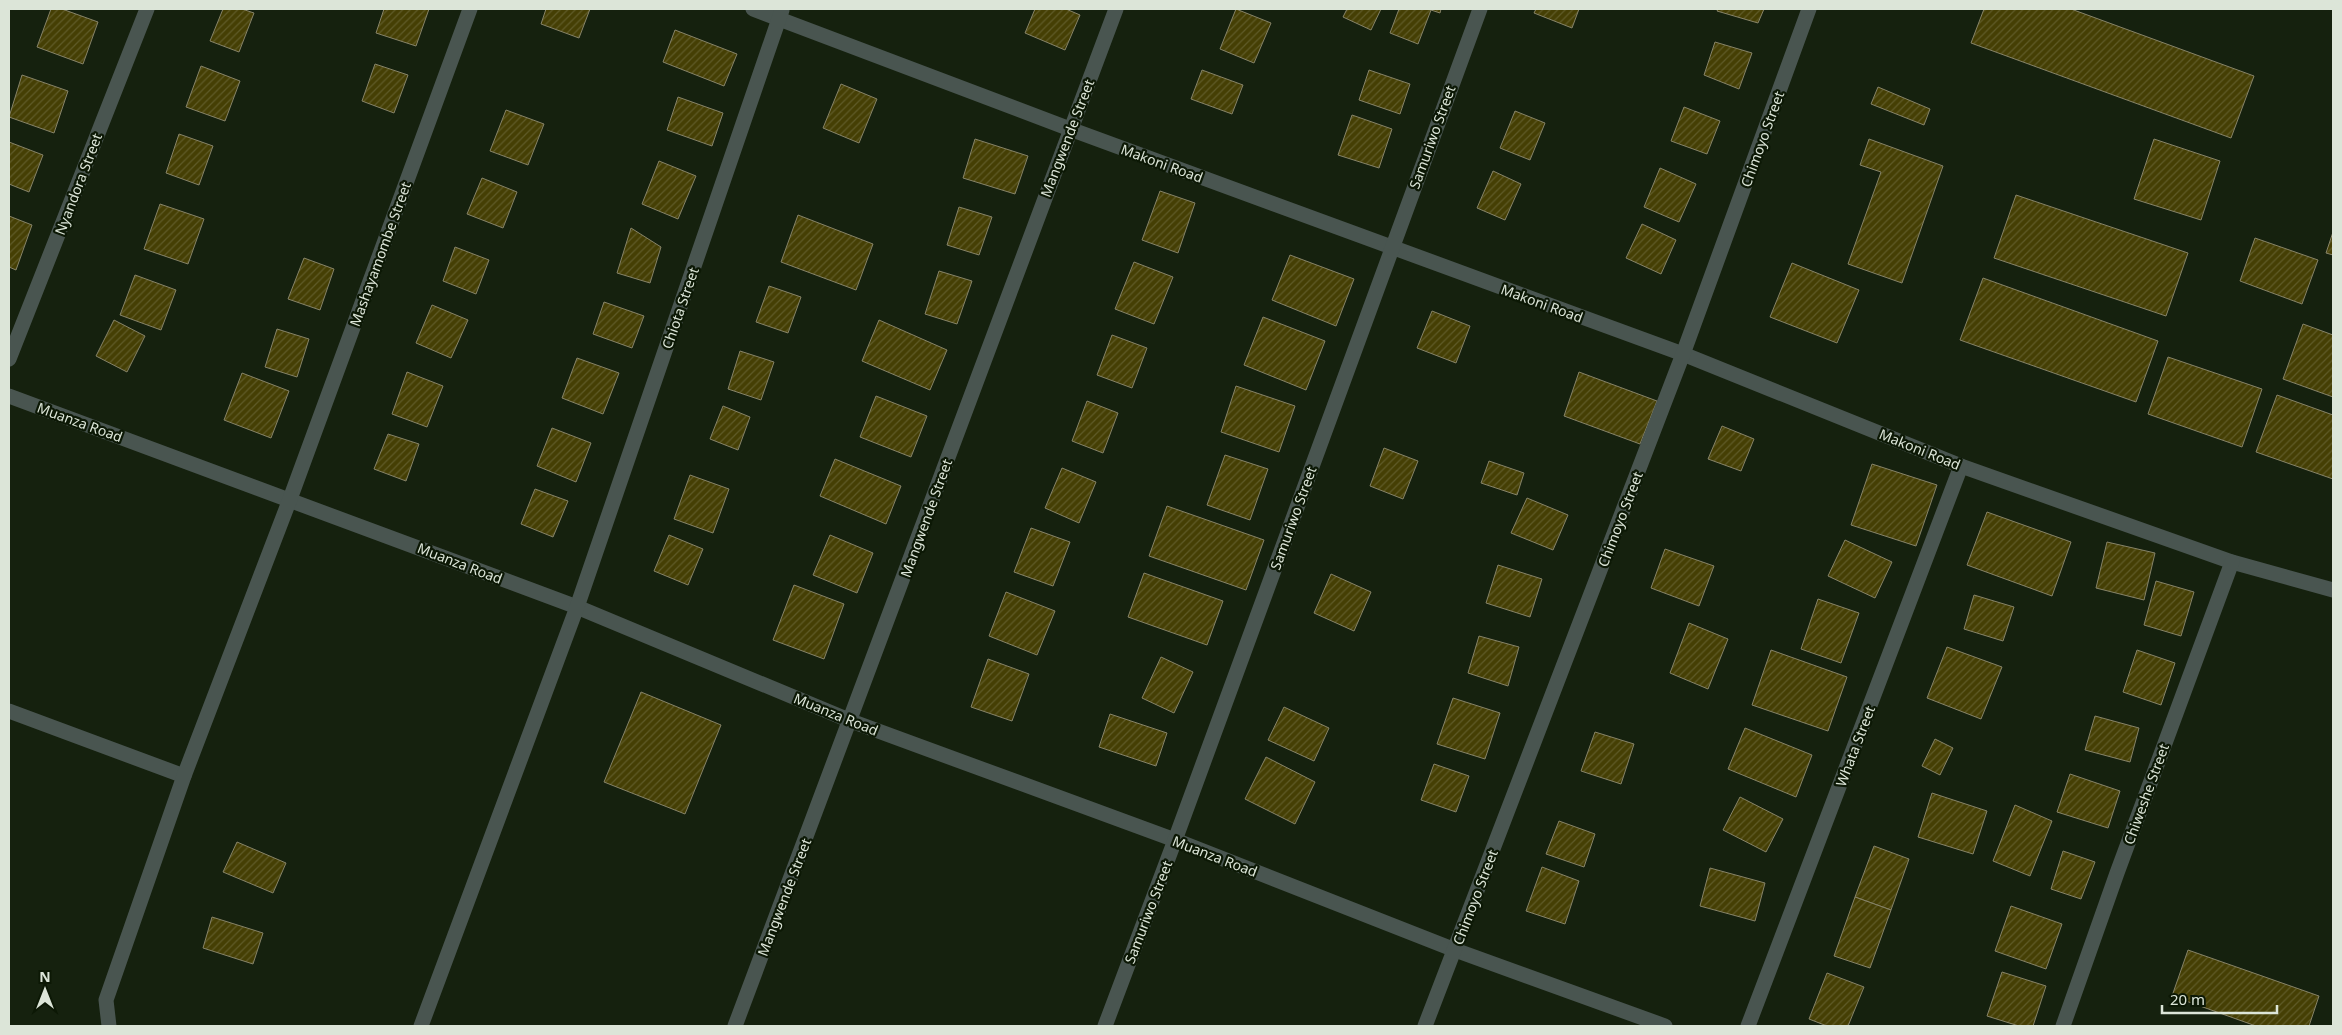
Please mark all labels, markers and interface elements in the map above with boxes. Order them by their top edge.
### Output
street label: Mangwende Street [1036,76,1098,200]
street label: Samuriwo Street [1404,83,1460,191]
street label: Chimoyo Street [1736,88,1788,190]
street label: Nyandora Street [50,130,106,238]
street label: Makoni Road [1118,139,1206,187]
street label: Mashayamombe Street [345,179,415,329]
street label: Chiota Street [657,265,703,351]
street label: Makoni Road [1498,279,1586,327]
street label: Muanza Road [35,398,125,446]
street label: Makoni Road [1877,424,1963,474]
street label: Mangwende Street [896,456,956,580]
street label: Samuriwo Street [1265,464,1321,572]
street label: Chimoyo Street [1593,469,1647,569]
street label: Muanza Road [415,538,505,588]
street label: Muanza Road [791,688,881,740]
street label: Whata Street [1831,703,1879,789]
street label: Chiweshe Street [2119,741,2173,847]
street label: Muanza Road [1170,831,1260,881]
street label: Mangwende Street [753,835,815,959]
street label: Chimoyo Street [1448,847,1502,947]
street label: Samuriwo Street [1120,858,1176,966]
north arrow [20,965,70,1015]
text: N [39,967,51,986]
scale bar [2162,982,2277,1014]
text: 20 m [2170,989,2205,1009]

